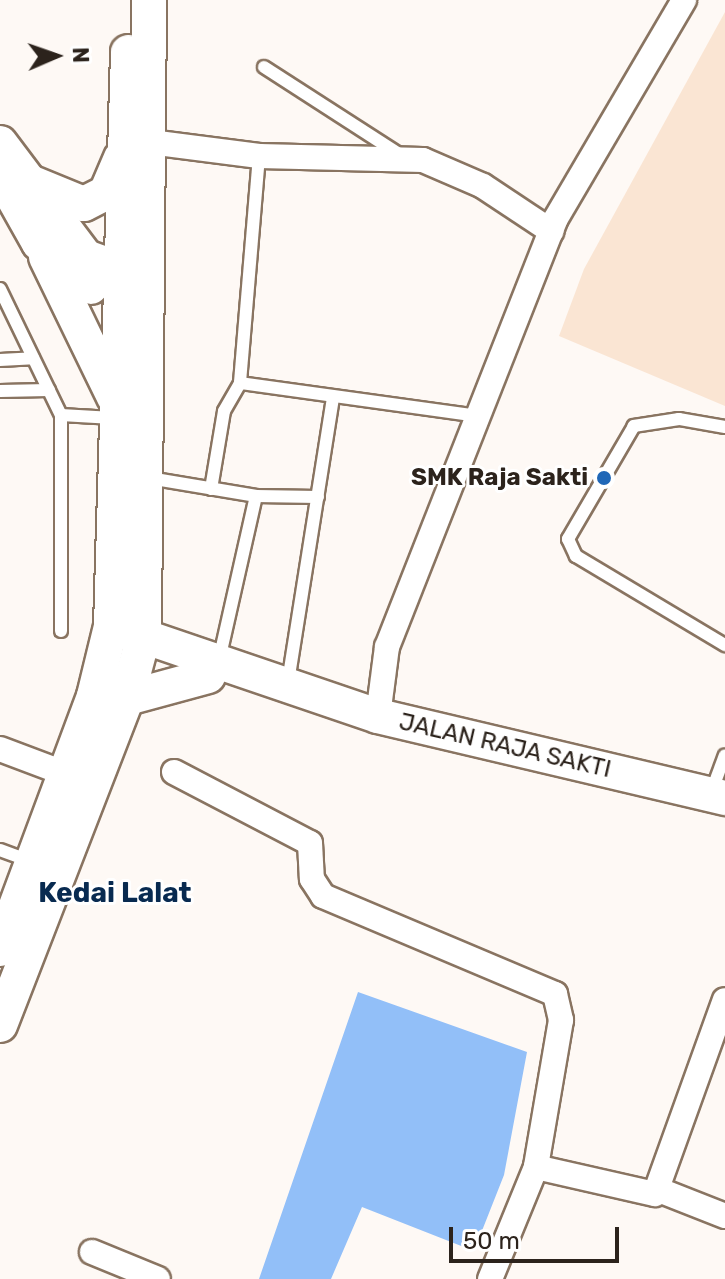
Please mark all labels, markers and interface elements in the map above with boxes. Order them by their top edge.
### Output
north arrow [16,16,96,96]
text: N [67,47,94,64]
place label: SMK Raja Sakti [411,464,588,492]
marker: SMK Raja Sakti [595,469,613,487]
street label: JALAN RAJA SAKTI [396,708,614,784]
district label: Kedai Lalat [38,876,192,910]
scale bar [453,1211,623,1261]
text: 50 m [463,1227,520,1255]

